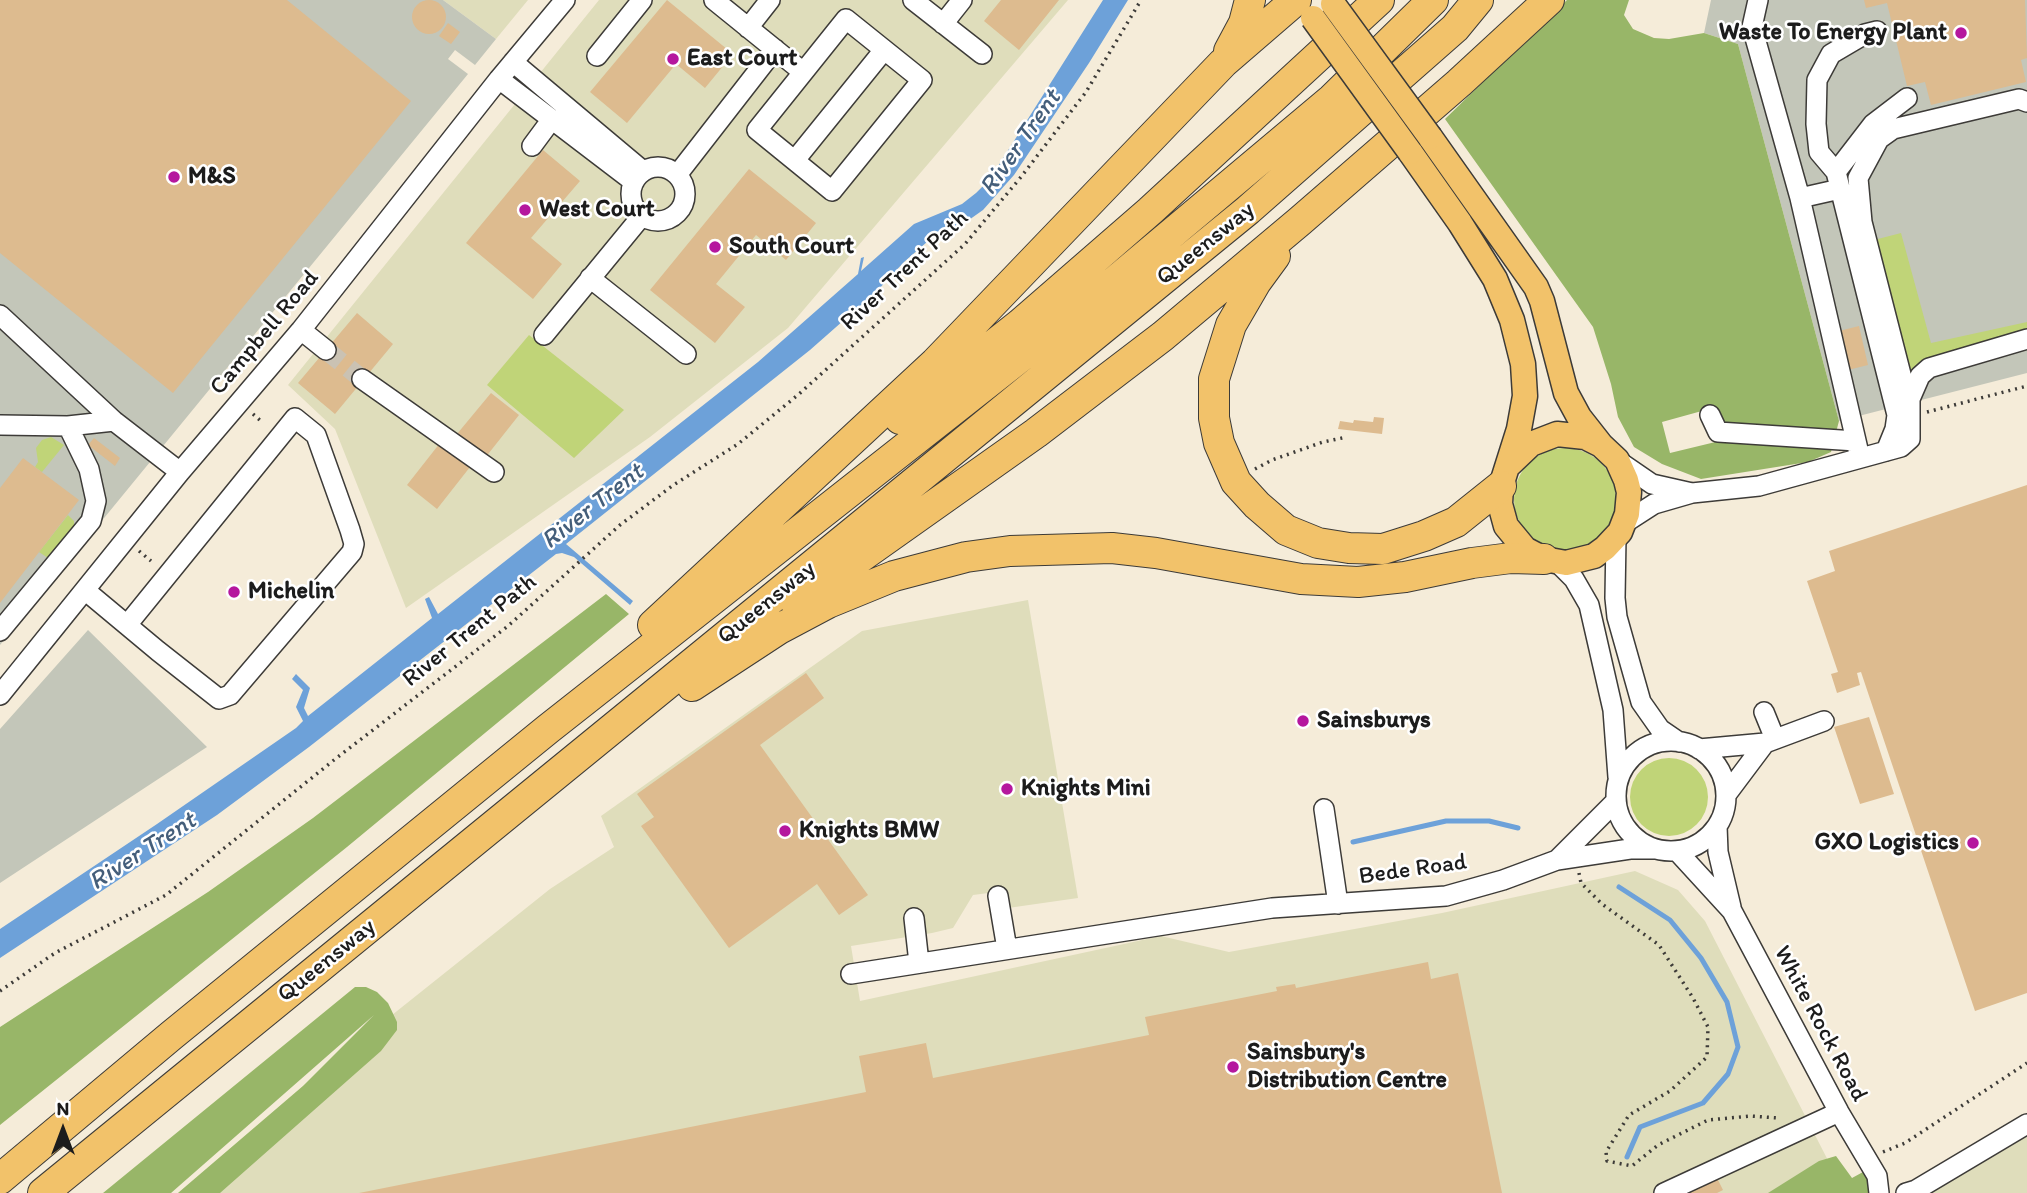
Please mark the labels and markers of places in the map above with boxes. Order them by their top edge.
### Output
place label: Waste To Energy Plant [1719,19,1947,47]
marker: Waste To Energy Plant [1953,25,1969,41]
place label: East Court [687,45,797,73]
marker: East Court [665,51,681,67]
place label: M&S [188,163,236,191]
marker: M&S [166,169,182,185]
place label: West Court [539,196,655,224]
marker: West Court [517,202,533,218]
place label: South Court [729,233,854,261]
marker: South Court [707,239,723,255]
place label: Michelin [248,578,334,606]
marker: Michelin [226,584,242,600]
place label: Sainsburys [1317,707,1431,735]
marker: Sainsburys [1295,713,1311,729]
place label: Knights Mini [1021,775,1151,803]
marker: Knights Mini [999,781,1015,797]
place label: Knights BMW [799,817,939,845]
marker: Knights BMW [777,823,793,839]
place label: GXO Logistics [1814,829,1959,857]
marker: GXO Logistics [1965,835,1981,851]
place label: Sainsbury's Distribution Centre [1247,1039,1447,1095]
marker: Sainsbury's Distribution Centre [1225,1059,1241,1075]

